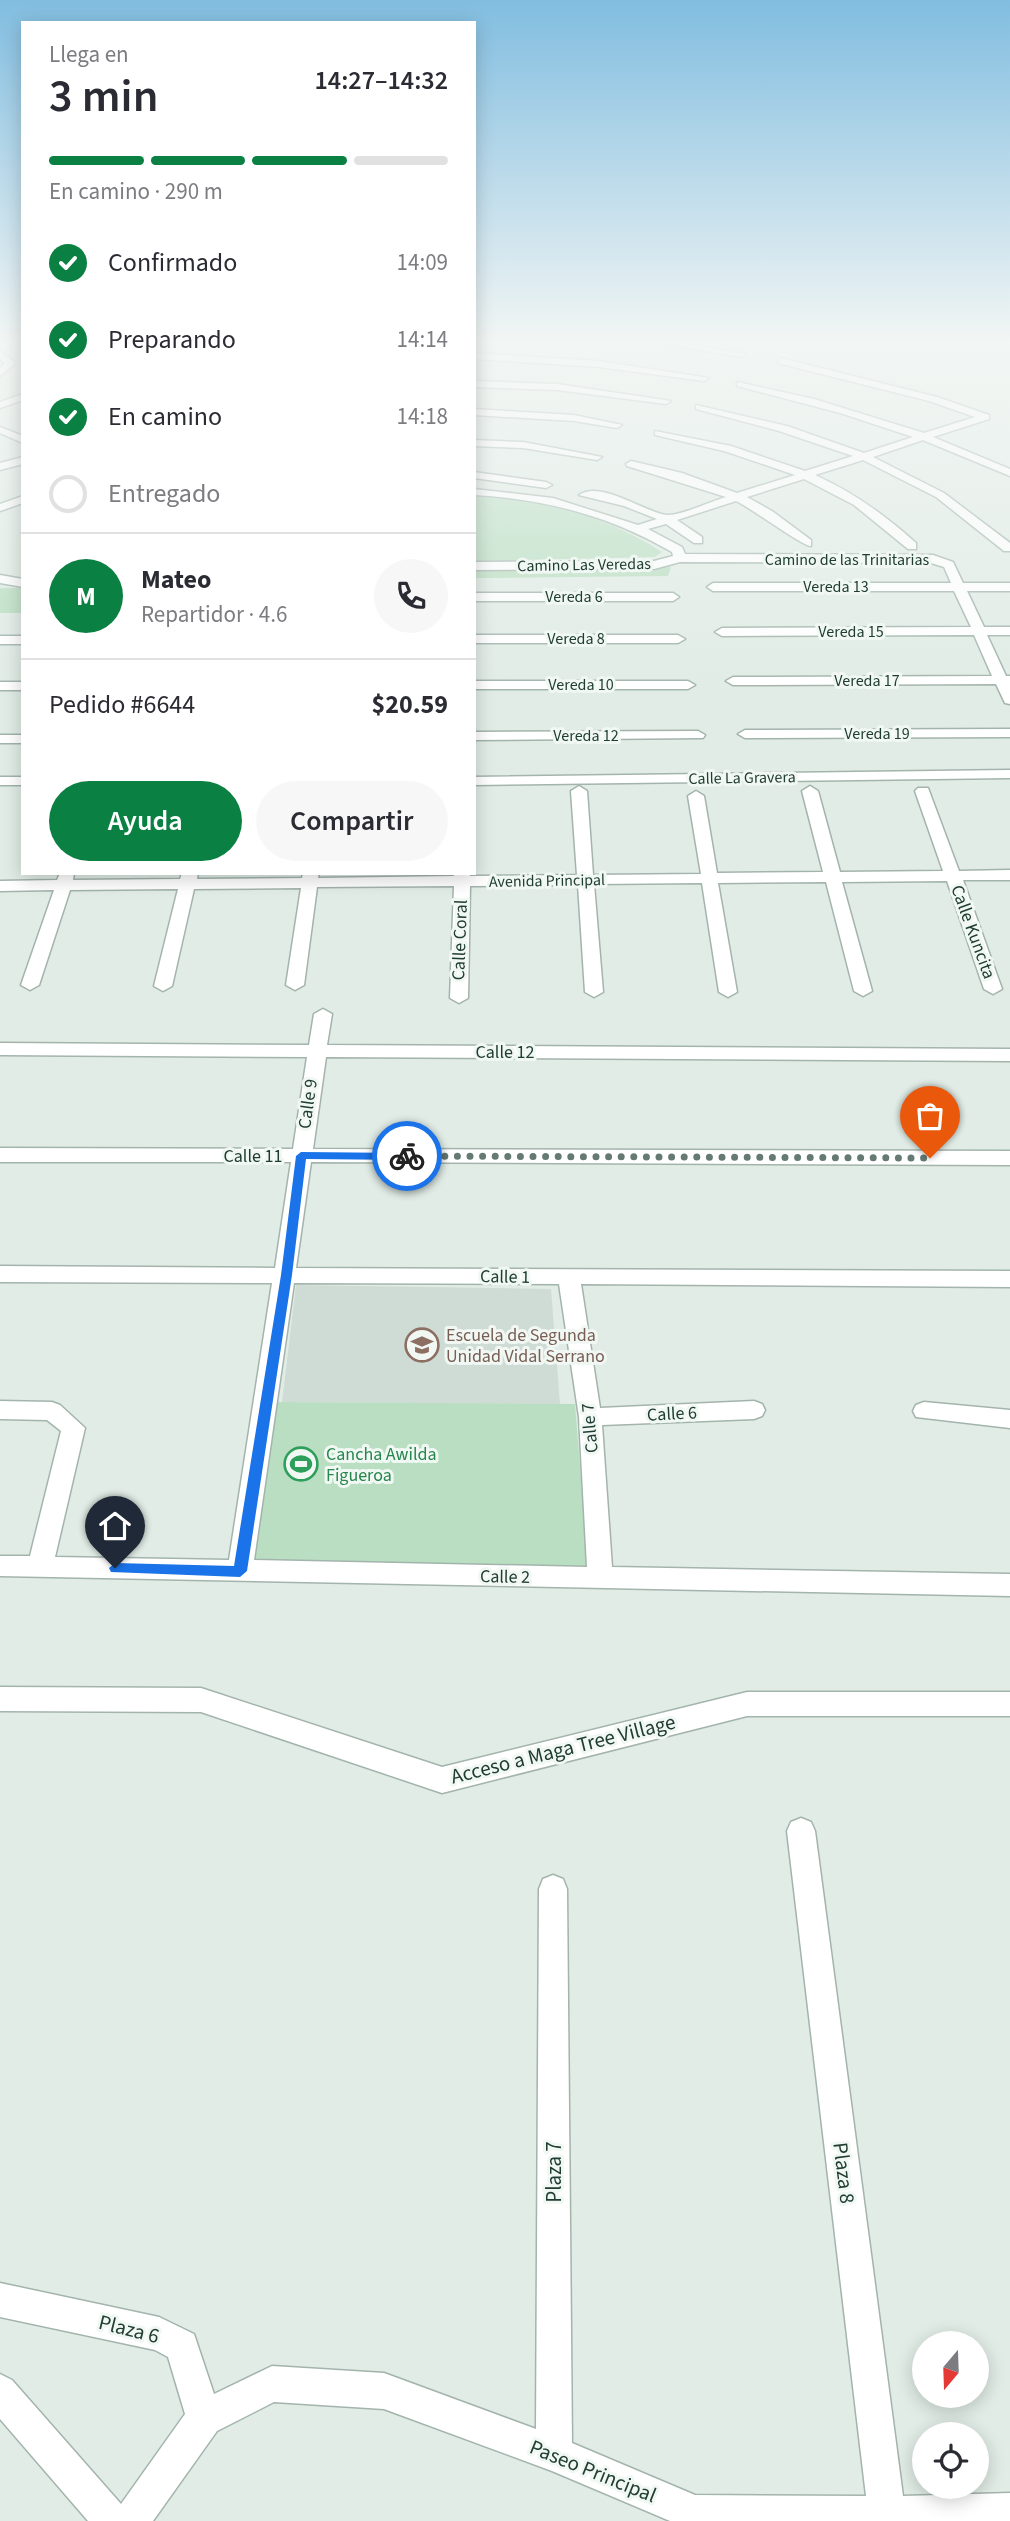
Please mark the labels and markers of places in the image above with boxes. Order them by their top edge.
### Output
pin [900,1086,960,1158]
place label: Escuela de Segunda Unidad Vidal Serrano [446,1323,605,1369]
school or university icon: Escuela de Segunda Unidad Vidal Serrano [403,1326,441,1364]
place label: Cancha Awilda Figueroa [326,1442,437,1488]
sports icon: Cancha Awilda Figueroa [282,1445,320,1483]
pin [85,1496,145,1568]

